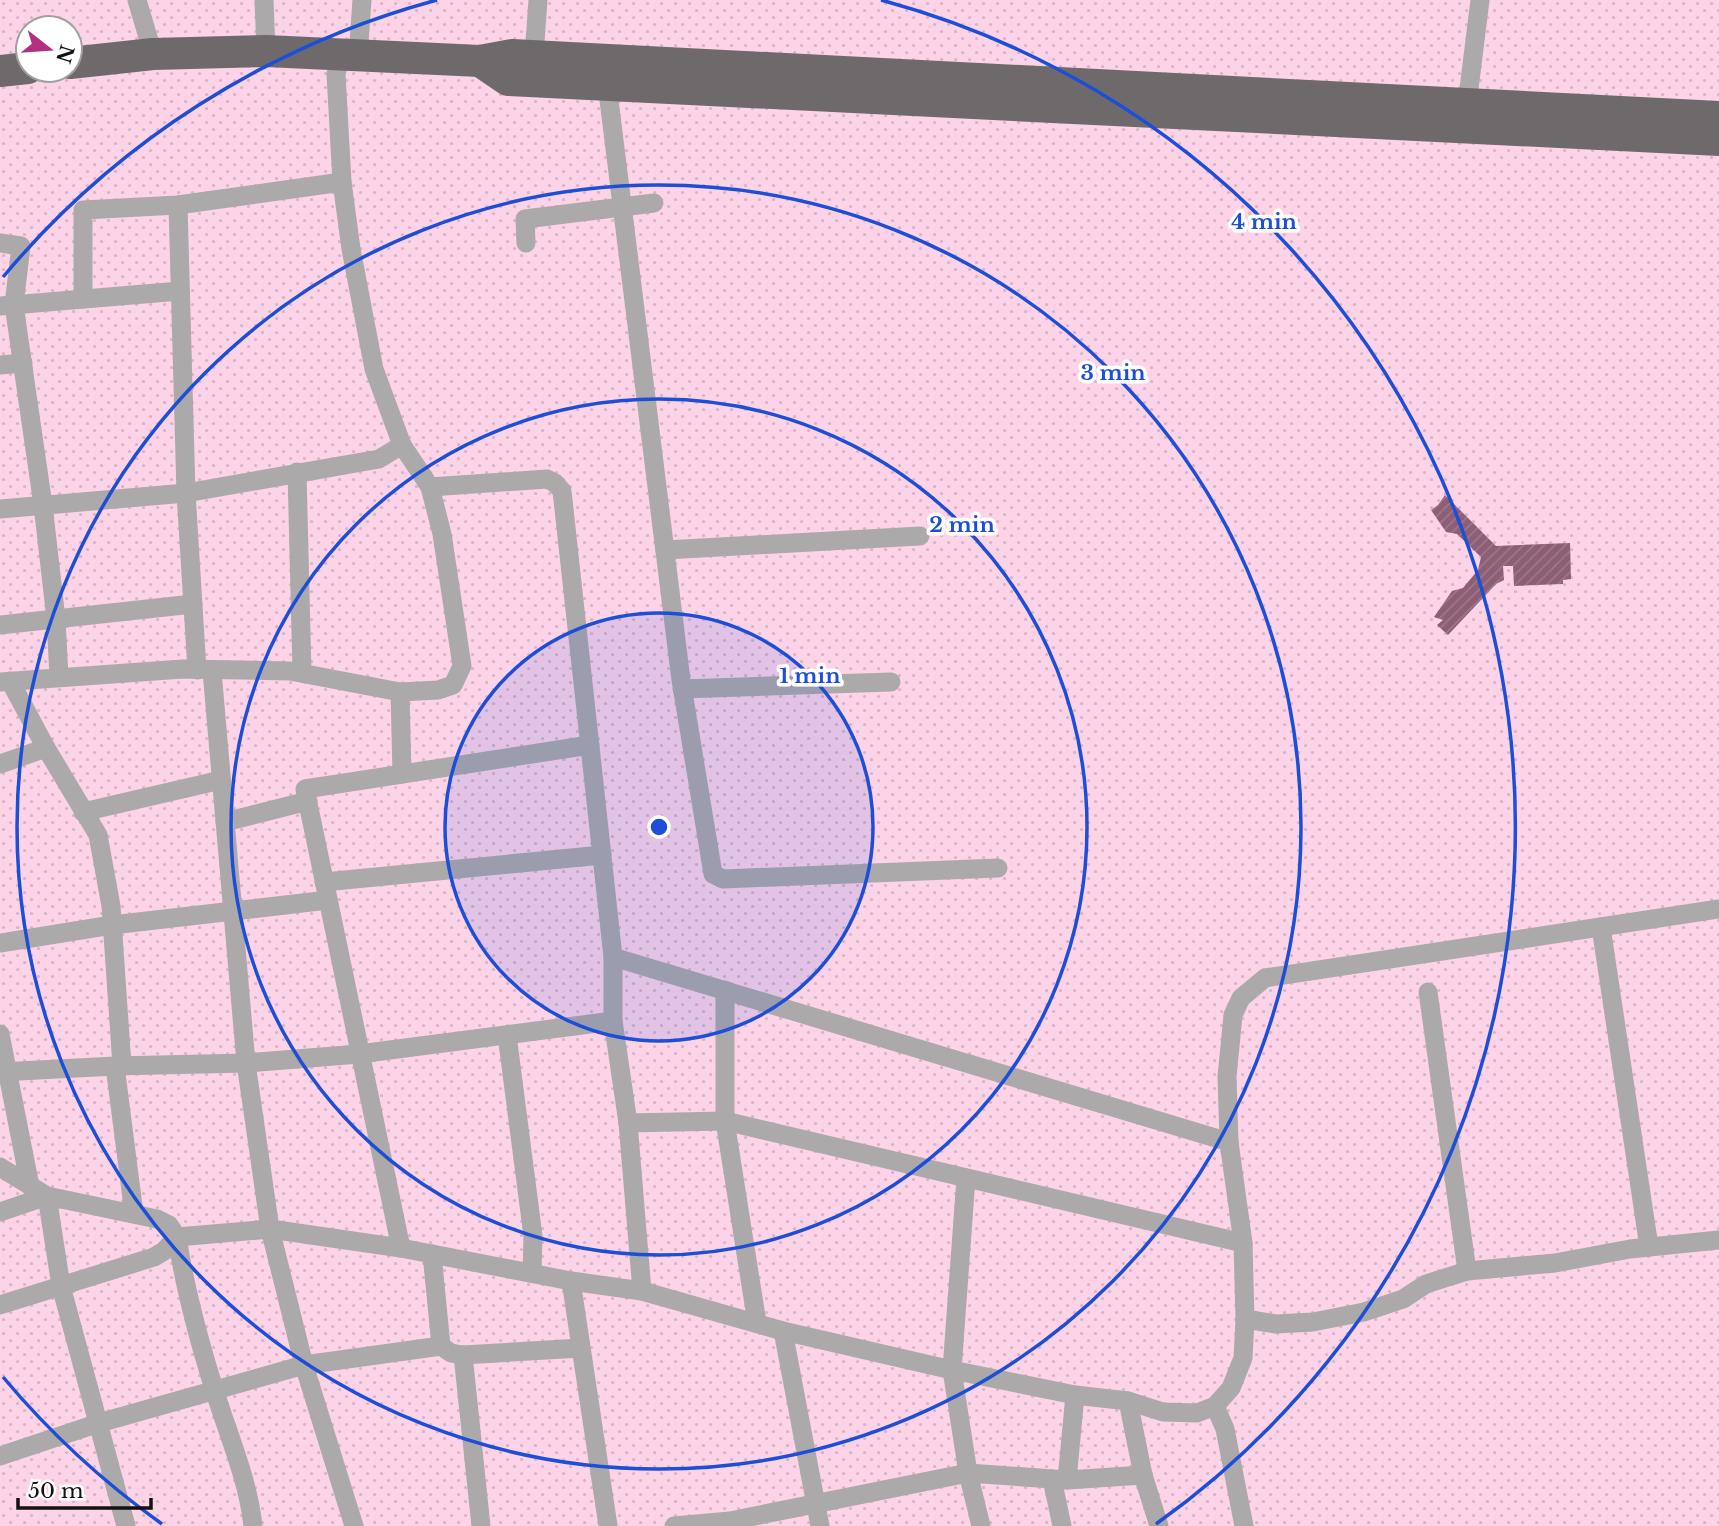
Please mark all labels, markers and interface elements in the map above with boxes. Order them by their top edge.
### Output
north arrow [14,14,84,84]
text: N [51,42,78,66]
text: 4 min [1231,209,1297,235]
text: 3 min [1080,360,1146,386]
text: 2 min [929,512,995,538]
text: 1 min [780,663,840,689]
centre of rings [647,815,671,839]
scale bar [18,1466,150,1510]
text: 50 m [28,1478,84,1504]

